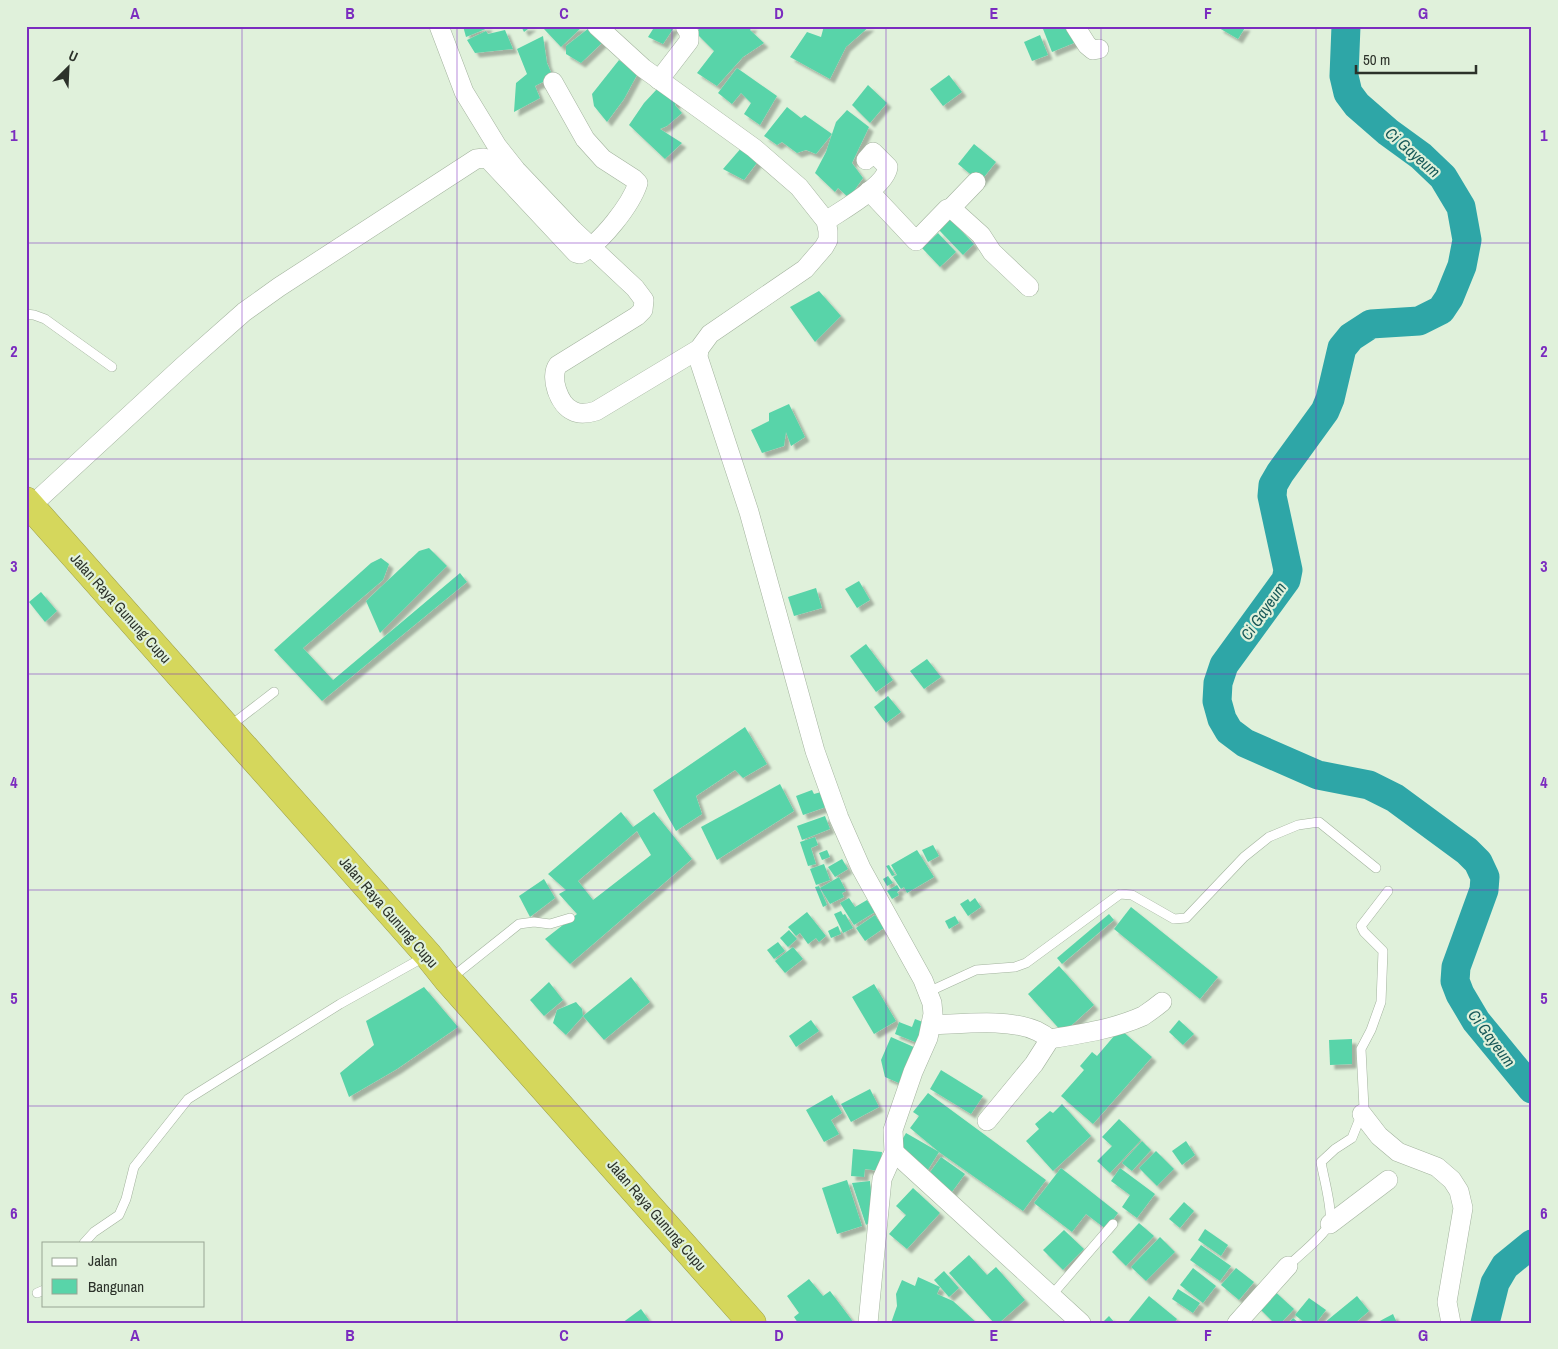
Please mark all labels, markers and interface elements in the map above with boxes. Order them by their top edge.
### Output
text: A [130,2,140,24]
text: B [345,2,355,24]
text: C [559,2,569,24]
text: D [774,2,784,24]
text: E [990,2,999,24]
text: F [1204,2,1212,24]
text: G [1418,2,1428,24]
north arrow [42,42,92,92]
scale bar [1356,42,1476,74]
text: U [66,46,81,66]
text: 50 m [1363,49,1390,70]
water label: Ci Gayeum [1381,122,1445,182]
text: 1 [10,124,18,146]
text: 1 [1540,124,1548,146]
text: 2 [10,340,18,362]
text: 2 [1540,340,1548,362]
street label: Jalan Raya Gunung Cupu [66,548,176,668]
text: 3 [10,555,18,577]
text: 3 [1540,555,1548,577]
water label: Ci Gayeum [1235,577,1291,644]
text: 4 [10,771,18,793]
text: 4 [1540,771,1548,793]
street label: Jalan Raya Gunung Cupu [335,852,443,972]
text: 5 [10,987,18,1009]
text: 5 [1540,987,1548,1009]
water label: Ci Gayeum [1463,1005,1521,1071]
street label: Jalan Raya Gunung Cupu [603,1155,711,1275]
text: 6 [10,1202,18,1224]
text: 6 [1540,1202,1548,1224]
legend [42,1242,205,1306]
text: Jalan [88,1250,117,1271]
text: Bangunan [88,1276,144,1297]
text: A [130,1324,140,1346]
text: B [345,1324,355,1346]
text: C [559,1324,569,1346]
text: D [774,1324,784,1346]
text: E [990,1324,999,1346]
text: F [1204,1324,1212,1346]
text: G [1418,1324,1428,1346]

